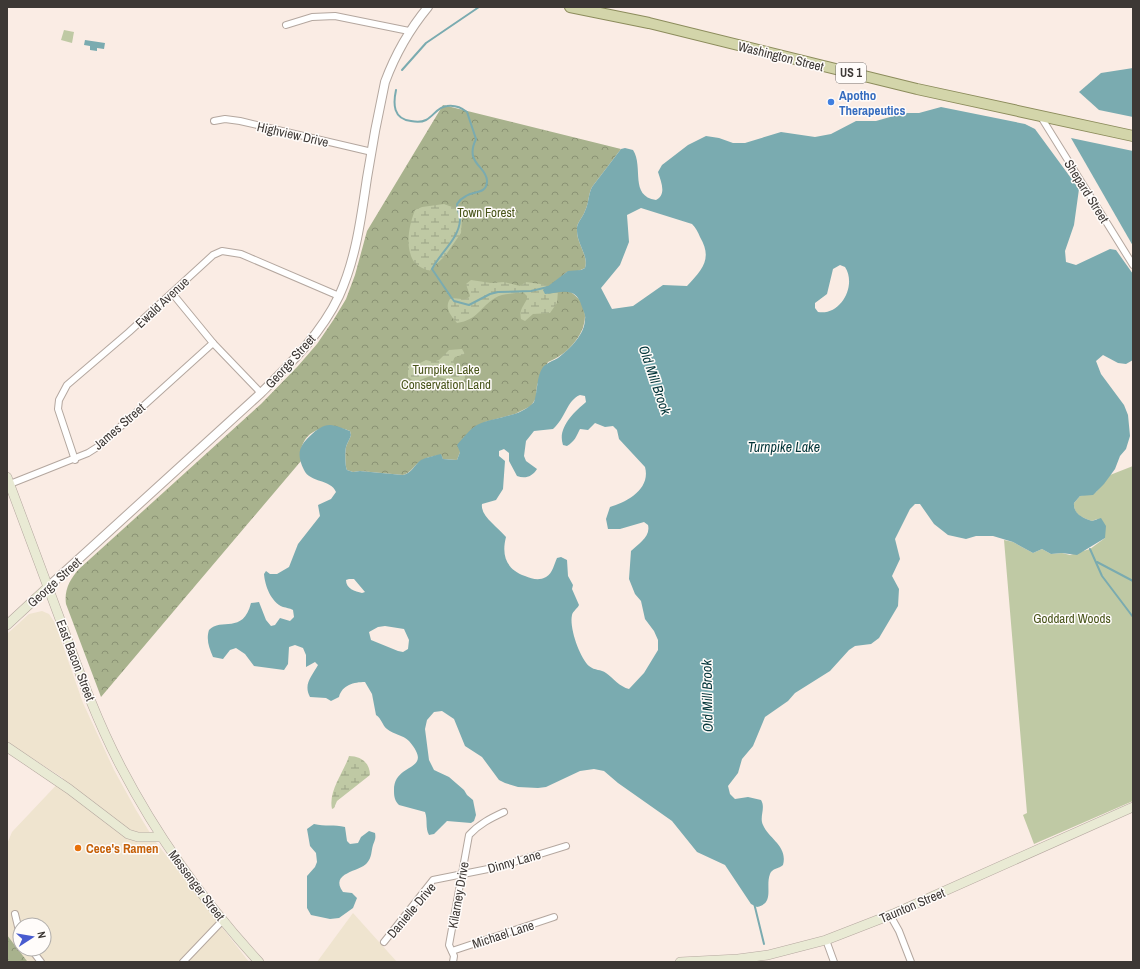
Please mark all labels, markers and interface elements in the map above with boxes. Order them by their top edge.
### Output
street label: Washington Street [736,38,826,75]
road number: US 1 [836,63,866,83]
place label: Apotho Therapeutics [839,87,905,119]
marker: Apotho Therapeutics [826,97,836,107]
street label: Highview Drive [255,118,330,151]
street label: Shepard Street [1060,156,1113,226]
park label: Town Forest [457,204,515,221]
street label: Ewald Avenue [132,273,193,332]
street label: George Street [262,331,319,392]
water label: Old Mill Brook [635,343,676,418]
park label: Turnpike Lake Conservation Land [401,361,491,393]
street label: James Street [90,399,149,453]
water label: Turnpike Lake [748,438,820,456]
street label: George Street [24,554,85,611]
park label: Goddard Woods [1033,610,1111,627]
street label: East Bacon Street [52,617,99,703]
water label: Old Mill Brook [697,659,717,732]
place label: Cece's Ramen [86,840,158,857]
marker: Cece's Ramen [73,843,83,853]
street label: Dinny Lane [486,846,543,877]
street label: Messenger Street [164,847,229,924]
street label: Kilarney Drive [444,860,473,930]
street label: Danielle Drive [383,879,440,942]
street label: Taunton Street [877,884,948,927]
street label: Michael Lane [470,916,536,952]
north arrow [12,917,52,957]
text: N [34,930,49,940]

